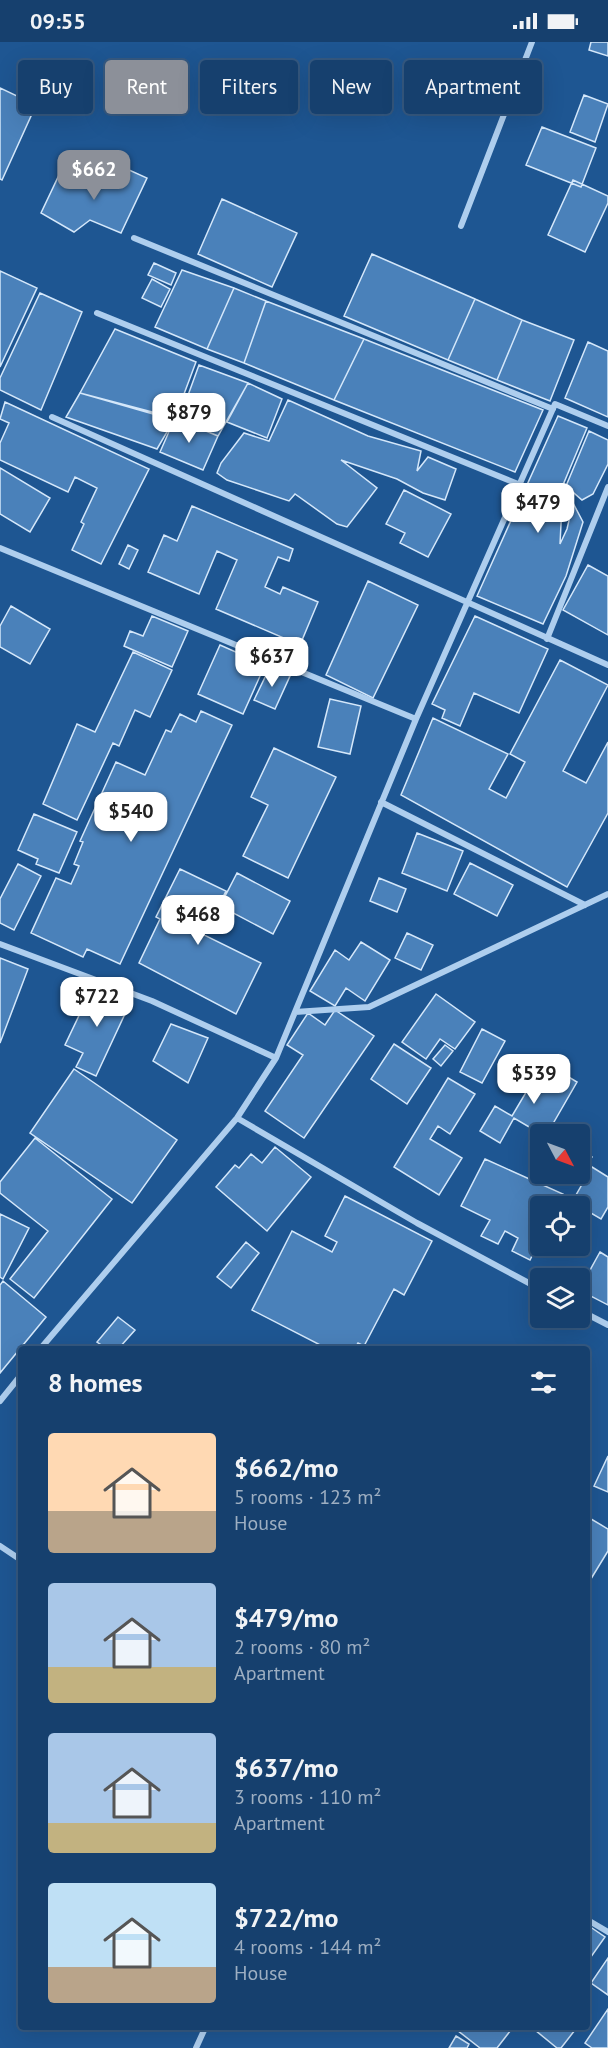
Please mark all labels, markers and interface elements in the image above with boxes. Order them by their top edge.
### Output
text: 09:55 [30,7,86,35]
chip: Buy [18,60,93,114]
chip: Rent [105,60,188,114]
chip: Filters [200,60,298,114]
chip: New [310,60,392,114]
chip: Apartment [404,60,542,114]
pin: $662 [58,150,130,201]
text: $662 [71,156,117,182]
pin: $879 [153,393,225,444]
text: $879 [166,399,212,425]
pin: $479 [502,483,574,534]
text: $479 [515,489,561,515]
pin: $637 [236,637,308,688]
text: $637 [249,643,295,669]
pin: $540 [95,792,167,843]
text: $540 [108,798,154,824]
pin: $468 [162,895,234,946]
text: $468 [175,901,221,927]
pin: $722 [61,977,133,1028]
text: $722 [74,983,120,1009]
pin: $539 [498,1054,570,1105]
text: $539 [511,1060,557,1086]
north arrow [530,1124,590,1184]
map controls [530,1124,590,1328]
button: locate [530,1196,590,1256]
button: layers [530,1268,590,1328]
text: 8 homes [48,1366,143,1399]
icon: filters [527,1366,560,1399]
text: $662/mo [234,1451,338,1484]
icon: home [96,1457,168,1529]
text: 5 rooms · 123 m² [234,1484,381,1510]
text: House [234,1510,288,1536]
text: $479/mo [234,1601,338,1634]
icon: home [96,1607,168,1679]
text: 2 rooms · 80 m² [234,1634,370,1660]
text: Apartment [234,1660,325,1686]
text: $637/mo [234,1751,338,1784]
icon: home [96,1757,168,1829]
text: 3 rooms · 110 m² [234,1784,381,1810]
text: Apartment [234,1810,325,1836]
text: $722/mo [234,1901,338,1934]
icon: home [96,1907,168,1979]
text: 4 rooms · 144 m² [234,1934,381,1960]
text: House [234,1960,288,1986]

